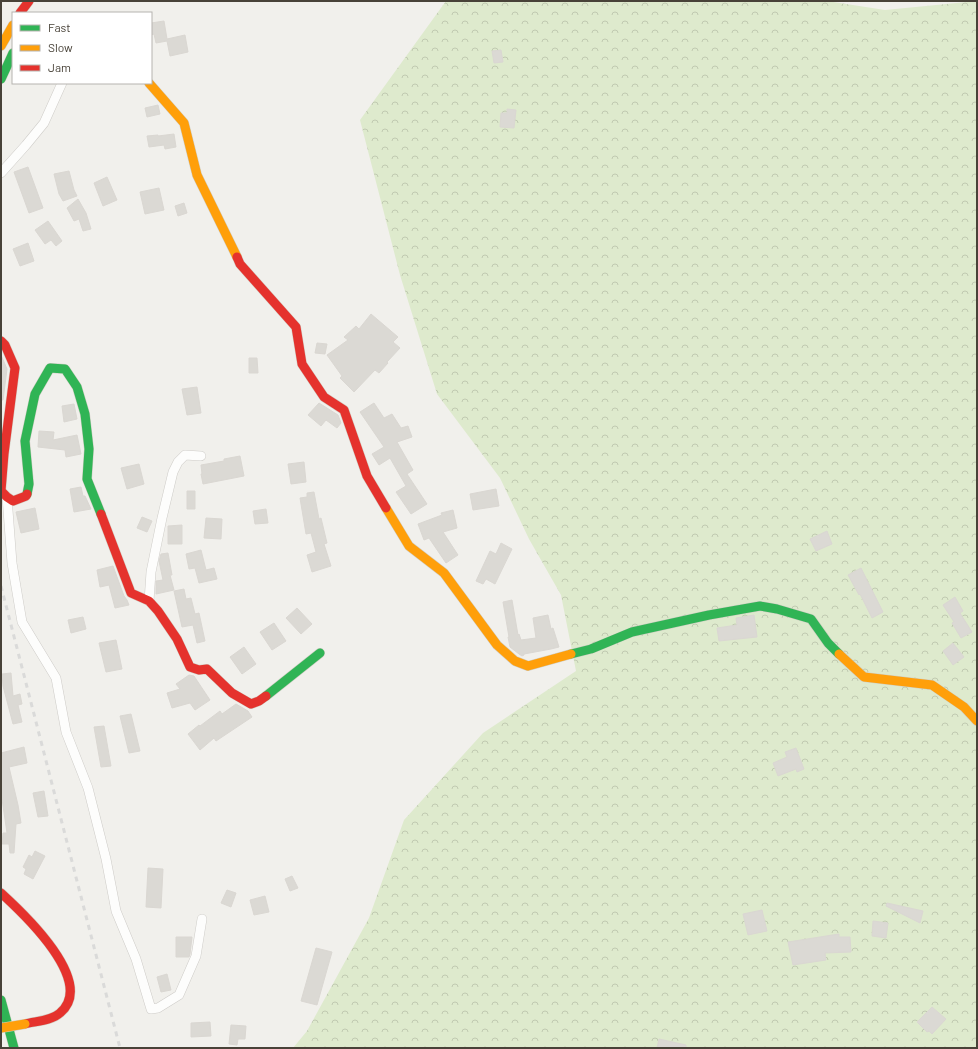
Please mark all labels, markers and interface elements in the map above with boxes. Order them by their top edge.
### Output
legend [12,12,152,84]
text: Fast [48,20,71,34]
text: Slow [48,40,73,54]
text: Jam [48,60,71,74]

